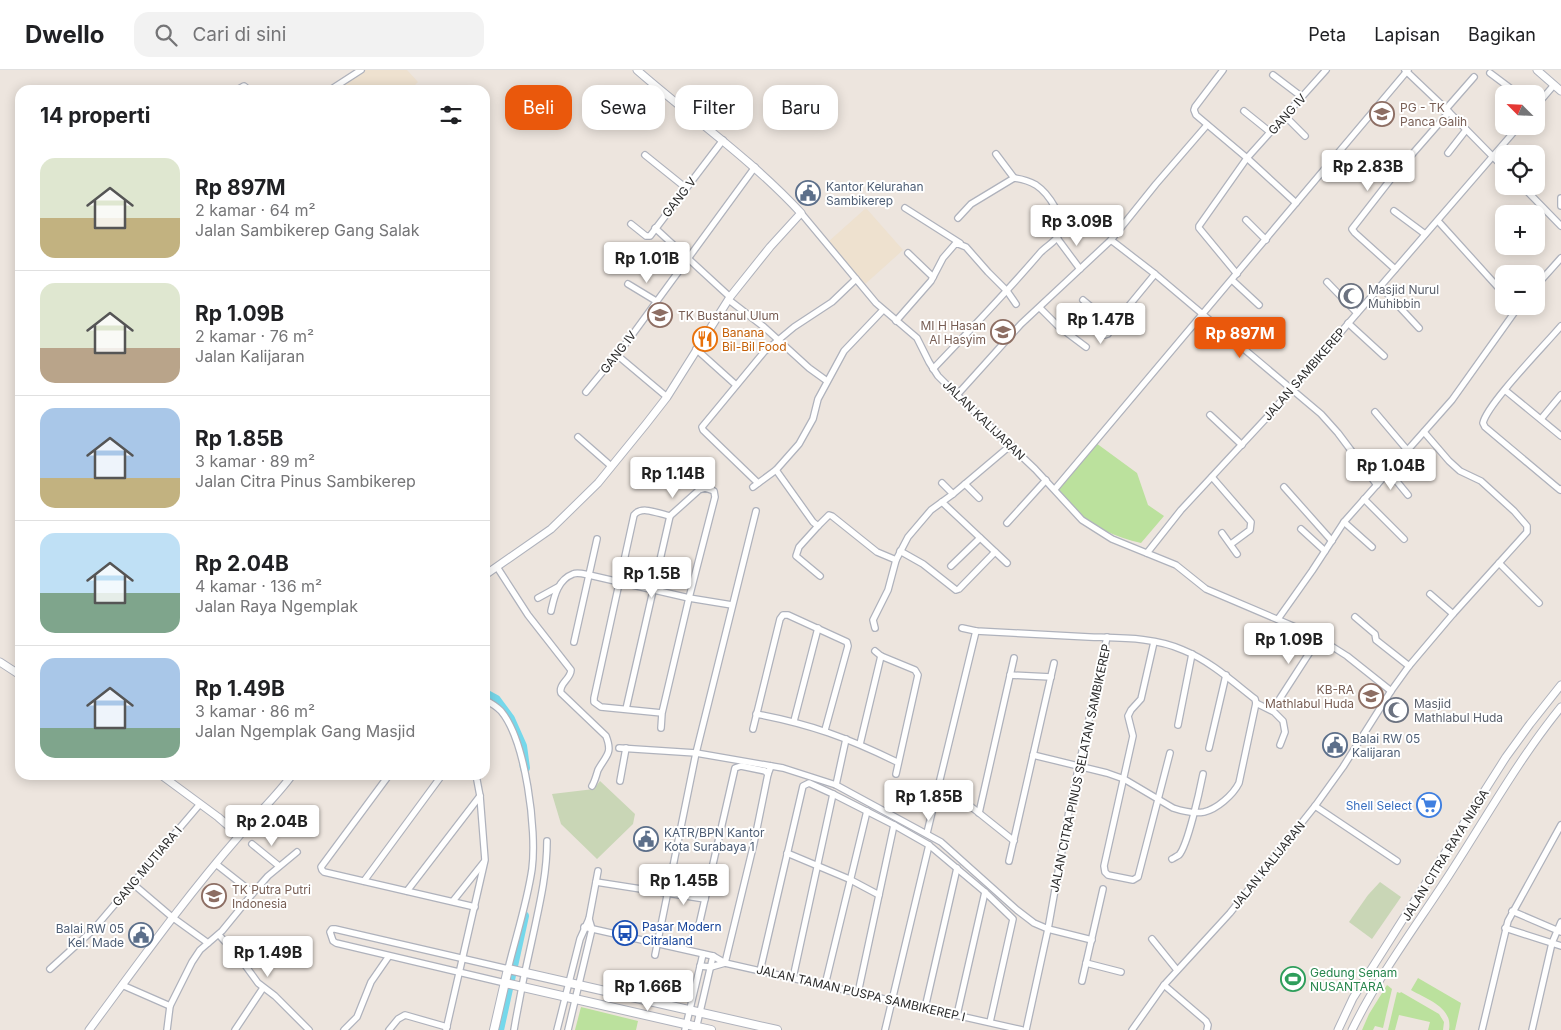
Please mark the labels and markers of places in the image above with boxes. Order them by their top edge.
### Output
place label: PG - TK Panca Galih [1400,100,1467,129]
school or university icon: PG - TK Panca Galih [1369,101,1395,127]
pin: Rp 2.83B [1316,150,1420,192]
place label: Kantor Kelurahan Sambikerep [826,179,924,208]
public building icon: Kantor Kelurahan Sambikerep [795,180,821,206]
pin: Rp 3.09B [1025,204,1129,247]
pin: Rp 1.01B [595,242,699,284]
place label: Masjid Nurul Muhibbin [1368,282,1439,311]
mosque icon: Masjid Nurul Muhibbin [1338,283,1364,309]
school or university icon: TK Bustanul Ulum [647,302,673,328]
pin: Rp 1.47B [1049,302,1153,345]
place label: TK Bustanul Ulum [678,308,779,323]
pin: Rp 897M [1194,316,1286,359]
place label: MI H Hasan Al Hasyim [920,318,986,347]
school or university icon: MI H Hasan Al Hasyim [990,319,1016,345]
place label: Banana Bil-Bil Food [722,325,787,354]
restaurant icon: Banana Bil-Bil Food [692,326,718,352]
pin: Rp 1.04B [1339,448,1443,491]
pin: Rp 1.14B [621,456,725,499]
pin: Rp 1.5B [606,556,698,599]
pin: Rp 1.09B [1237,622,1341,665]
place label: KB-RA Mathlabul Huda [1265,682,1354,711]
school or university icon: KB-RA Mathlabul Huda [1358,683,1384,709]
place label: Masjid Mathlabul Huda [1414,696,1503,725]
mosque icon: Masjid Mathlabul Huda [1383,697,1409,723]
place label: Balai RW 05 Kalijaran [1352,731,1420,760]
public building icon: Balai RW 05 Kalijaran [1322,732,1348,758]
pin: Rp 1.85B [877,780,981,822]
supermarket icon: Shell Select [1416,792,1442,818]
place label: Shell Select [1346,798,1412,813]
pin: Rp 2.04B [220,804,324,847]
place label: KATR/BPN Kantor Kota Surabaya 1 [664,825,765,854]
public building icon: KATR/BPN Kantor Kota Surabaya 1 [633,826,659,852]
pin: Rp 1.45B [632,864,736,906]
place label: TK Putra Putri Indonesia [232,882,311,911]
school or university icon: TK Putra Putri Indonesia [201,883,227,909]
place label: Pasar Modern Citraland [642,919,722,948]
bus stop icon: Pasar Modern Citraland [612,920,638,946]
place label: Balai RW 05 Kel. Made [56,921,124,950]
public building icon: Balai RW 05 Kel. Made [128,922,154,948]
pin: Rp 1.49B [216,936,320,978]
place label: Gedung Senam NUSANTARA [1310,965,1397,994]
sports icon: Gedung Senam NUSANTARA [1280,966,1306,992]
pin: Rp 1.66B [596,970,700,1012]

